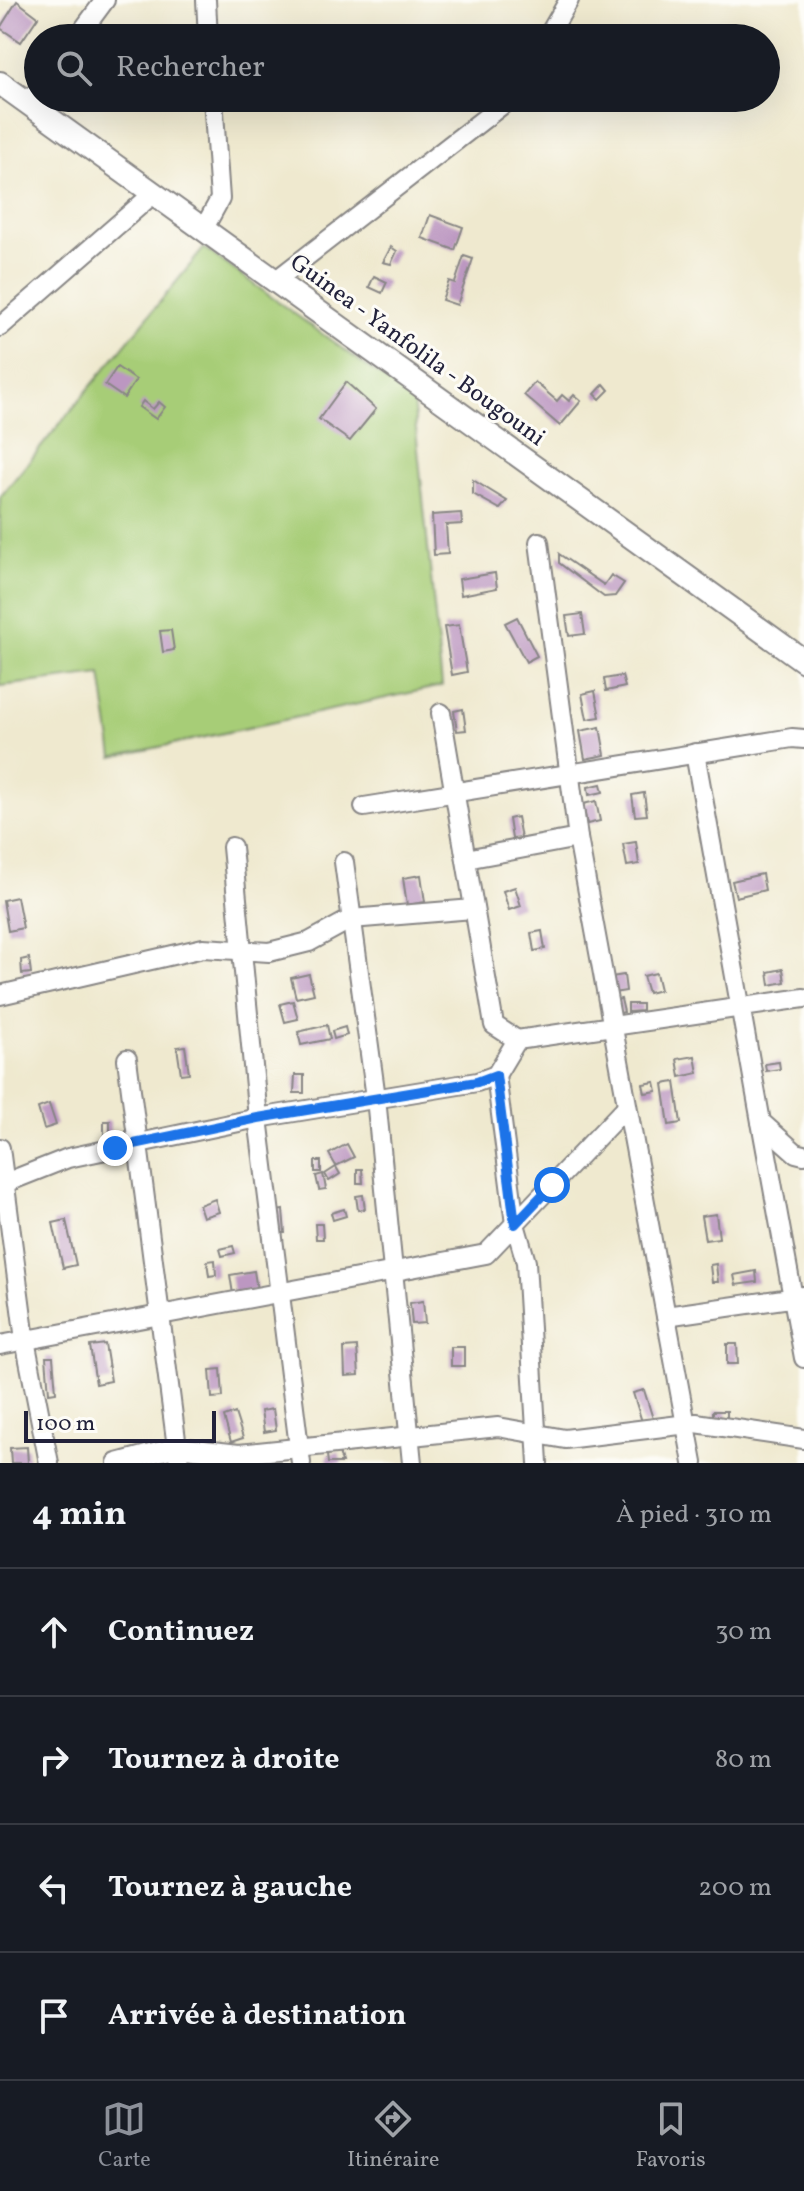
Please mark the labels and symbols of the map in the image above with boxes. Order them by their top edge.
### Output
street label: Guinea - Yanfolila - Bougouni [282,247,552,455]
route end [97,1130,133,1166]
route start [534,1167,570,1203]
scale bar [24,1407,216,1443]

